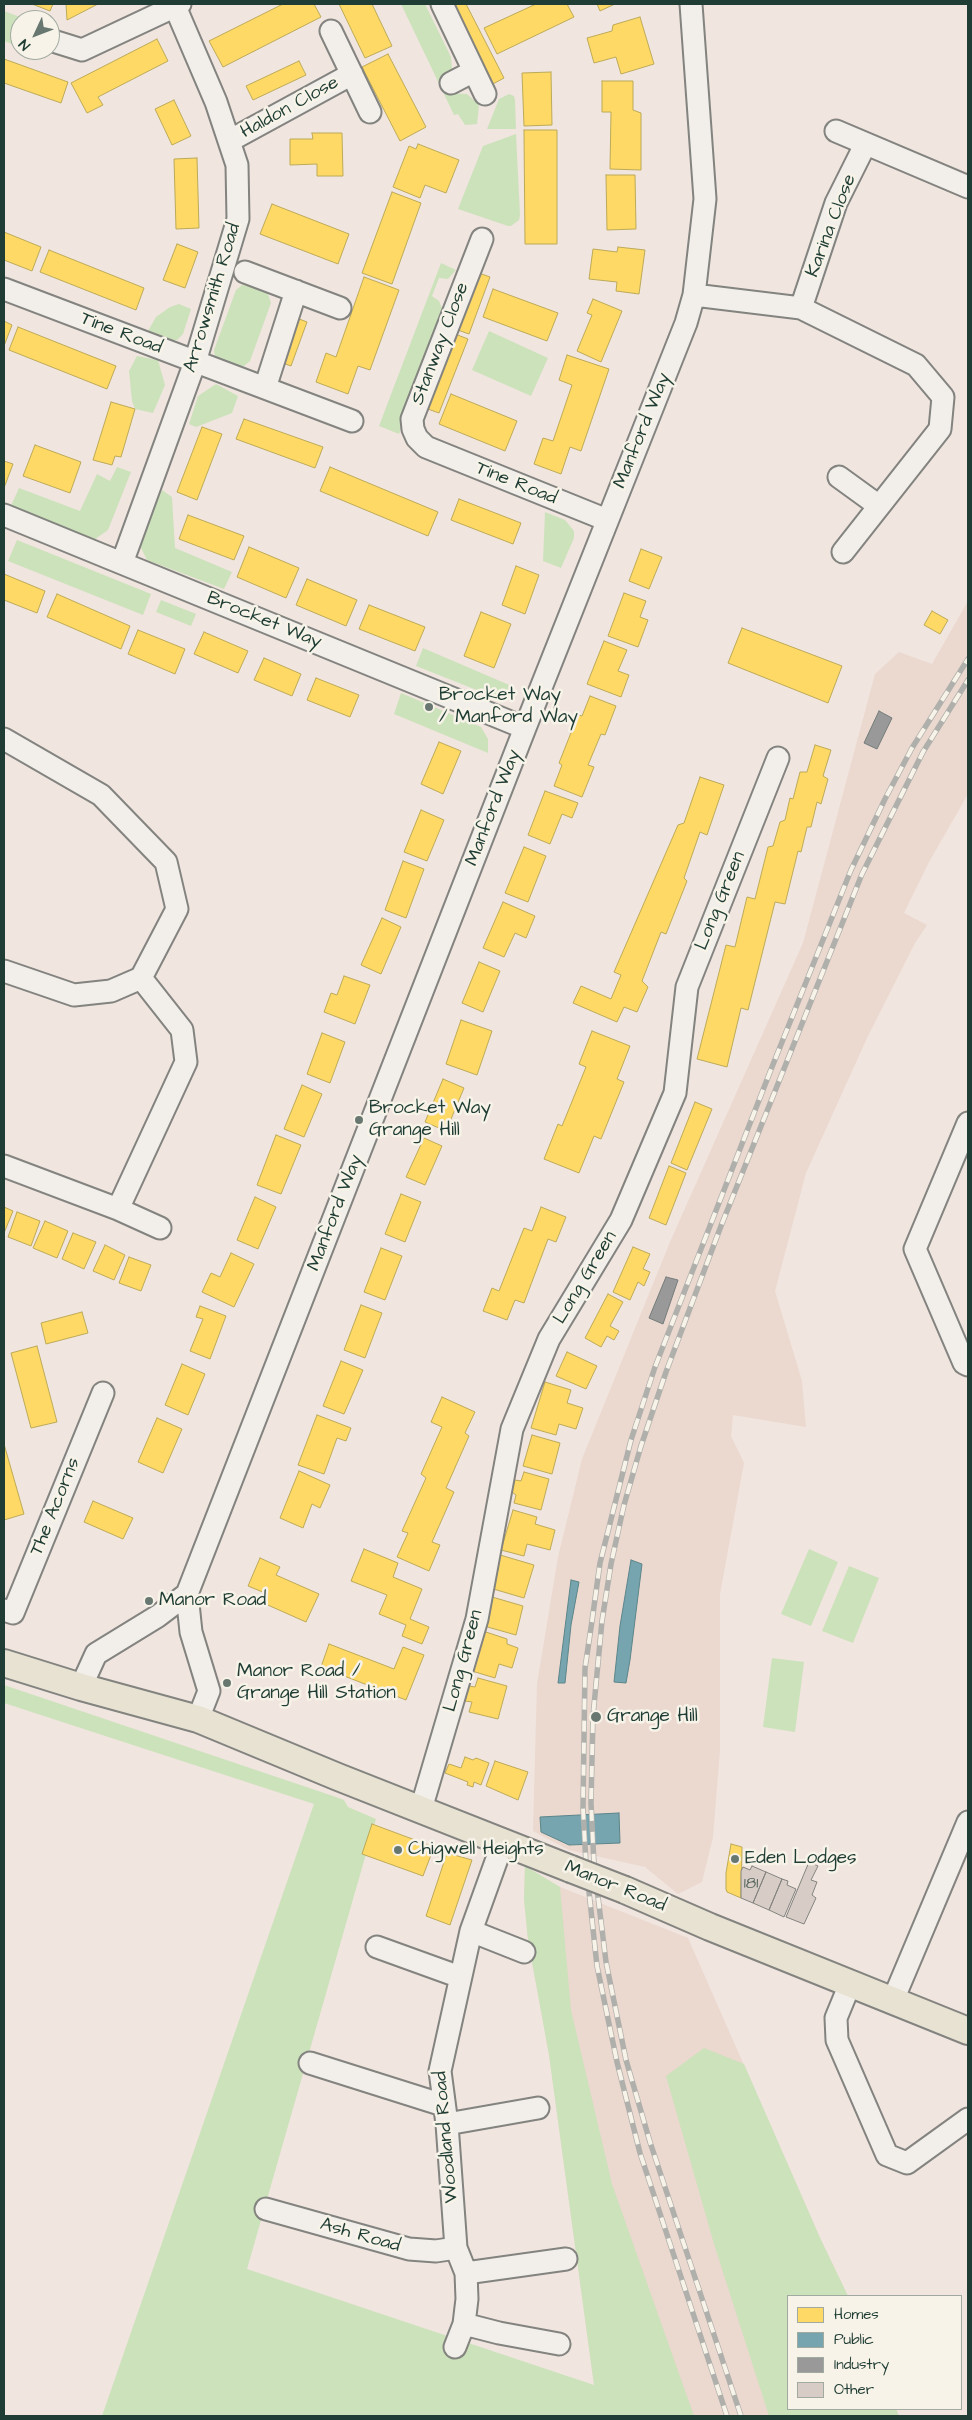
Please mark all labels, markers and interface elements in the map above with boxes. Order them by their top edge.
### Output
north arrow [10,10,60,60]
text: N [14,35,35,55]
street label: Haldon Close [237,72,343,144]
street label: Karina Close [802,171,862,281]
street label: Arrowsmith Road [179,221,247,375]
street label: Stanway Close [407,280,475,408]
street label: Tine Road [77,308,165,360]
street label: Manford Way [609,370,677,492]
street label: Tine Road [472,457,560,511]
street label: Brocket Way [203,588,325,654]
place label: Brocket Way / Manford Way [439,685,578,729]
marker: Brocket Way / Manford Way [423,701,435,713]
street label: Manford Way [461,747,527,869]
street label: Long Green [691,848,751,954]
place label: Brocket Way Grange Hill [369,1098,491,1142]
marker: Brocket Way Grange Hill [353,1114,365,1126]
street label: Manford Way [303,1152,369,1274]
street label: Long Green [549,1227,623,1329]
street label: The Acorns [26,1455,86,1559]
place label: Manor Road [159,1590,266,1612]
marker: Manor Road [143,1595,155,1607]
street label: Long Green [439,1608,489,1714]
place label: Manor Road / Grange Hill Station [237,1661,396,1705]
marker: Manor Road / Grange Hill Station [221,1677,233,1689]
place label: Grange Hill [607,1706,698,1728]
marker: Grange Hill [589,1710,603,1724]
place label: Chigwell Heights [408,1839,544,1861]
marker: Chigwell Heights [392,1844,404,1856]
place label: Eden Lodges [745,1848,857,1870]
marker: Eden Lodges [729,1853,741,1865]
street label: Manor Road [561,1856,669,1918]
house number: 181 [744,1875,758,1895]
street label: Woodland Road [430,2070,464,2204]
street label: Ash Road [317,2214,403,2258]
legend [787,2295,962,2410]
text: Homes [834,2304,879,2325]
text: Public [834,2329,874,2350]
text: Industry [834,2354,889,2375]
text: Other [834,2379,874,2400]

